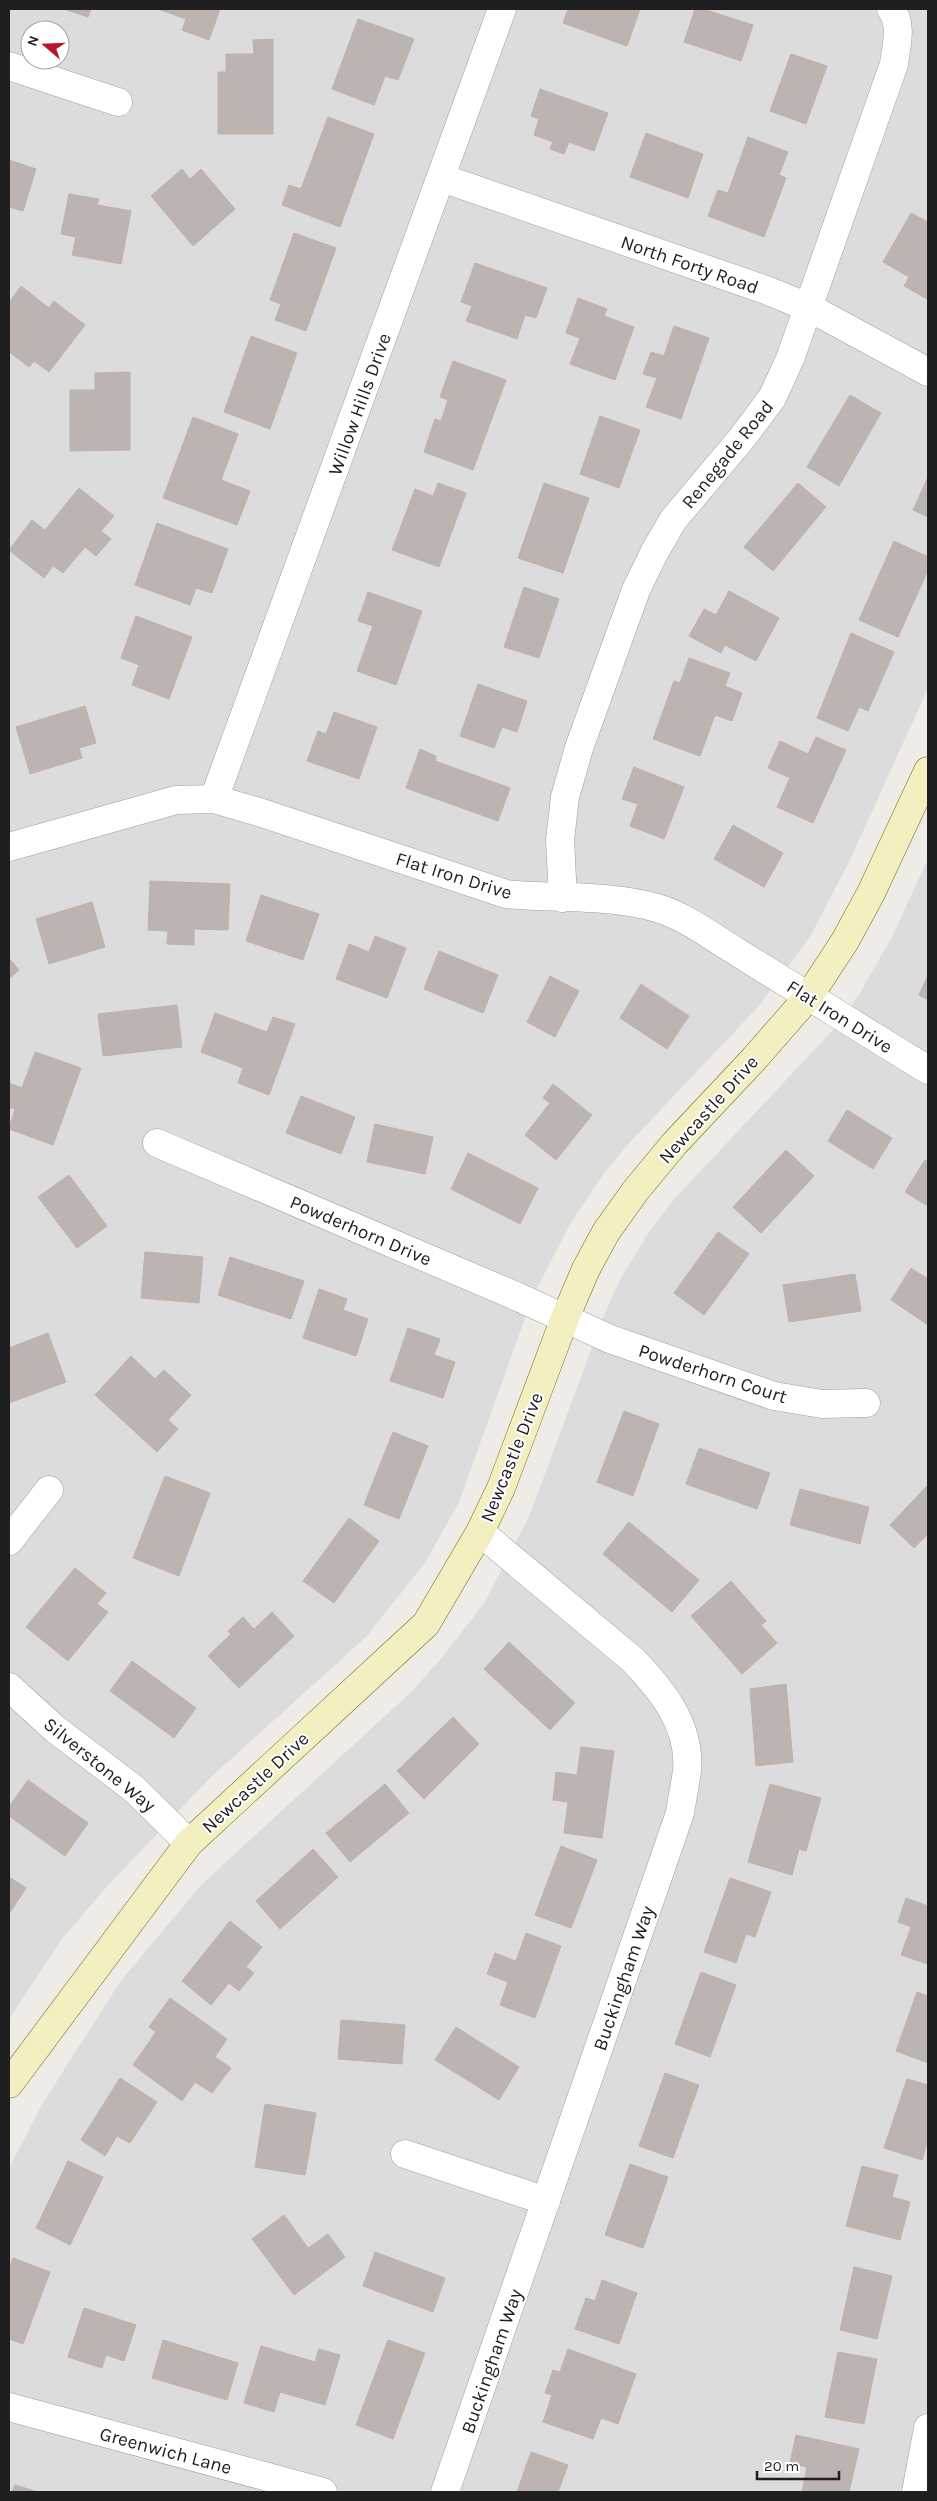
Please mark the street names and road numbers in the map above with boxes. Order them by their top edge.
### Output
street label: North Forty Road [618,231,761,299]
street label: Willow Hills Drive [324,330,396,479]
street label: Renegade Road [677,396,778,513]
street label: Flat Iron Drive [393,848,514,904]
street label: Flat Iron Drive [783,976,896,1058]
street label: Newcastle Drive [654,1051,763,1168]
street label: Powderhorn Drive [287,1191,435,1271]
street label: Powderhorn Court [636,1340,790,1408]
street label: Newcastle Drive [476,1389,548,1525]
street label: Silverstone Way [39,1713,160,1817]
street label: Newcastle Drive [198,1728,314,1838]
street label: Buckingham Way [589,1903,659,2054]
street label: Buckingham Way [457,2286,527,2437]
street label: Greenwich Lane [97,2423,234,2479]

